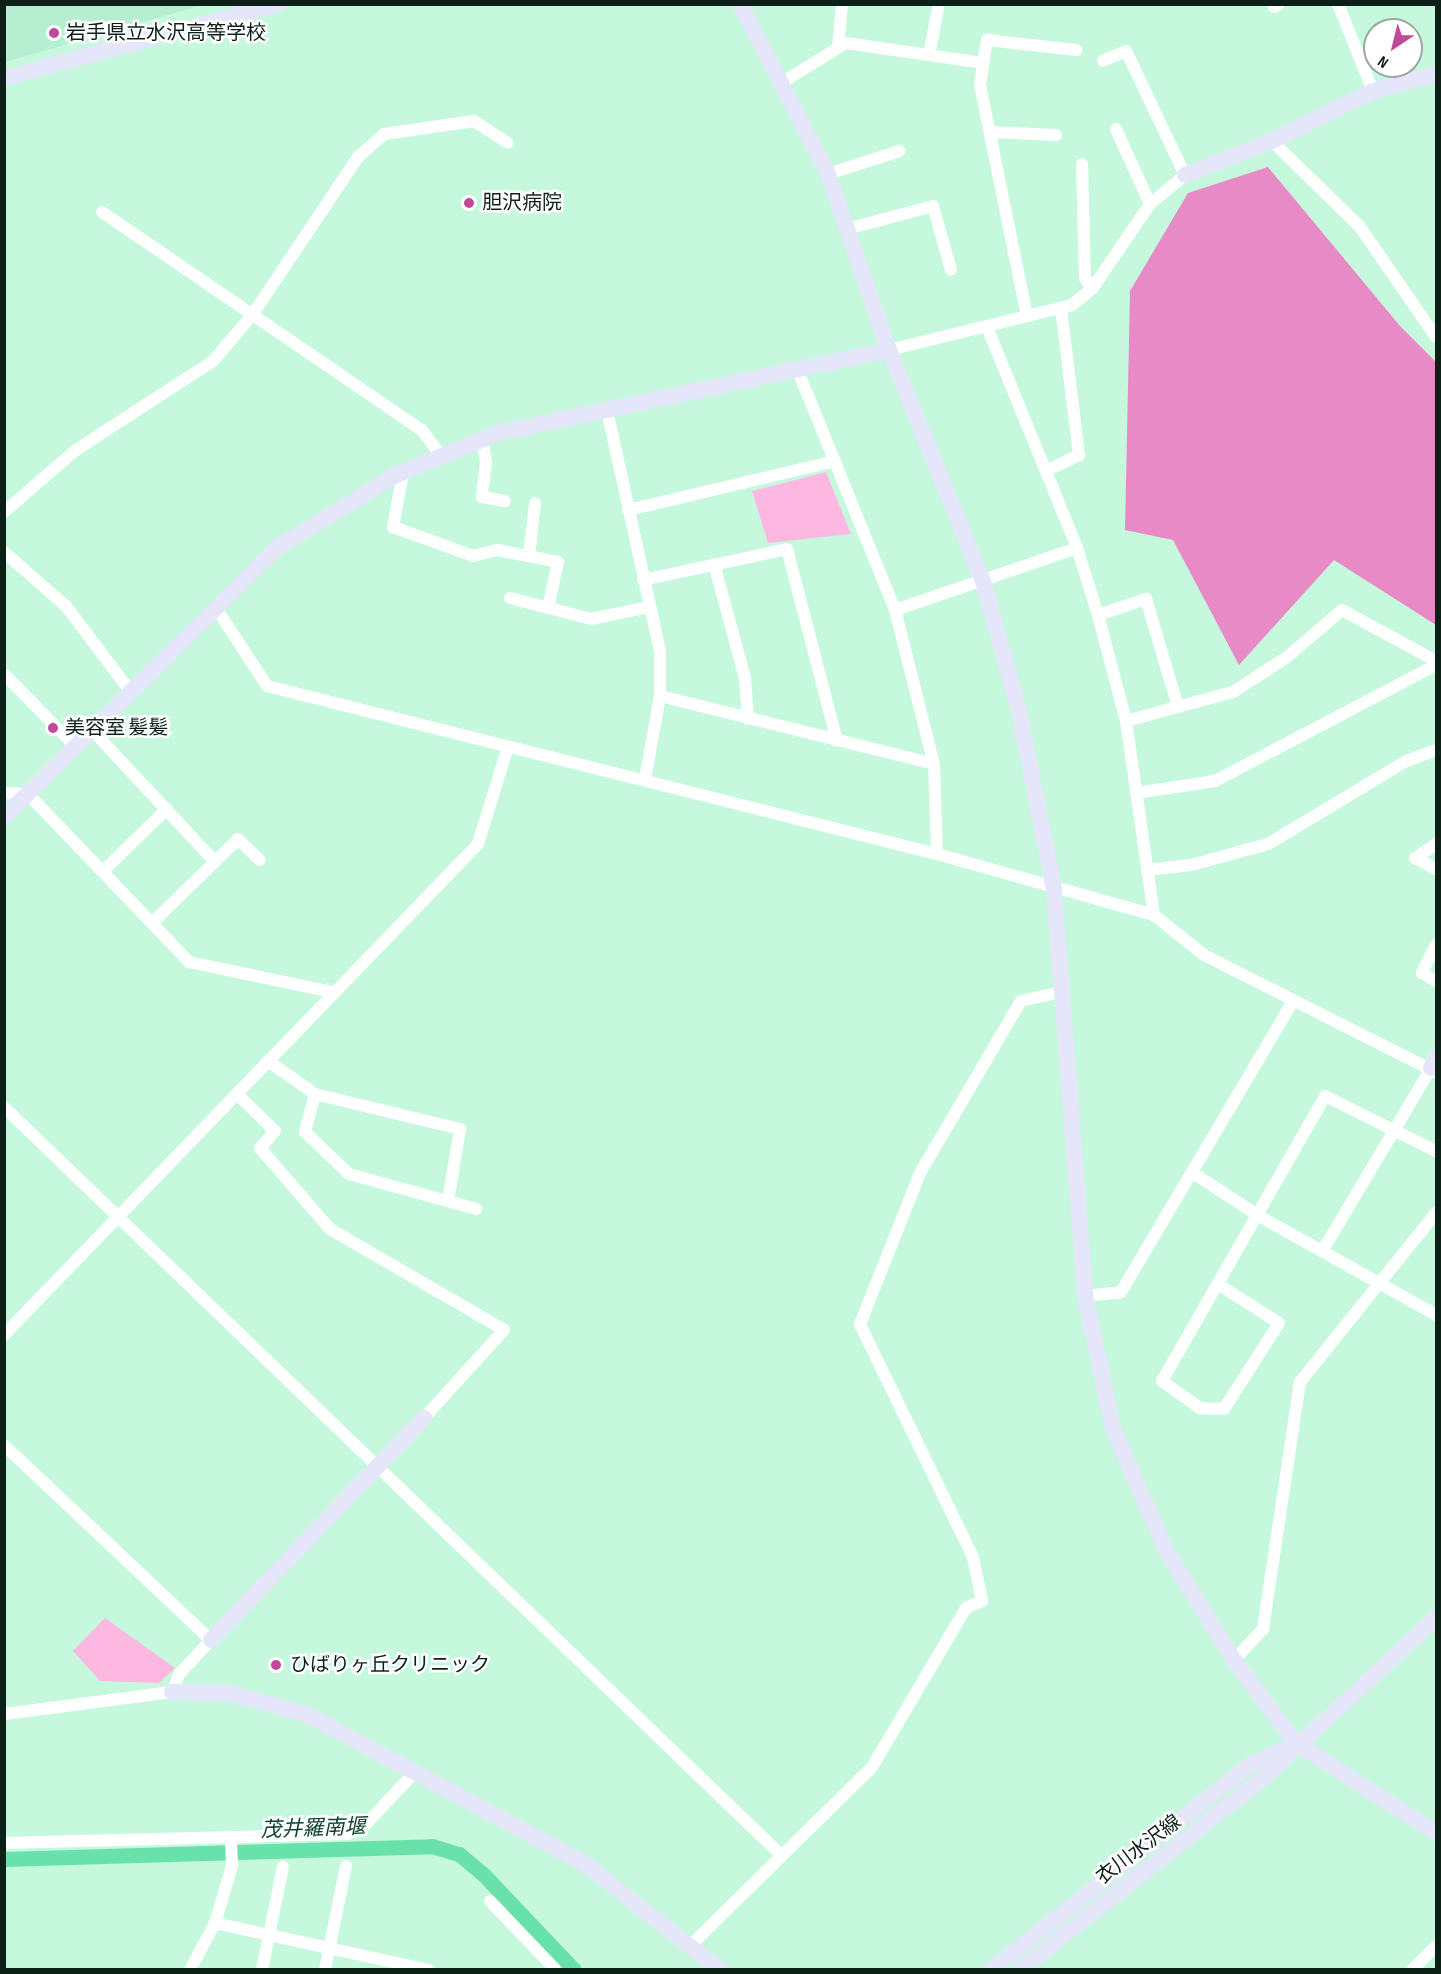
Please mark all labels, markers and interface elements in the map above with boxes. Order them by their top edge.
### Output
north arrow [1363,18,1423,78]
place label: 岩手県立水沢高等学校 [66,21,266,45]
marker: 岩手県立水沢高等学校 [47,26,61,40]
text: N [1375,51,1392,72]
place label: 胆沢病院 [482,191,562,215]
marker: 胆沢病院 [460,194,478,212]
place label: 美容室 髪髪 [65,716,168,740]
marker: 美容室 髪髪 [46,721,60,735]
place label: ひばりヶ丘クリニック [290,1653,490,1677]
marker: ひばりヶ丘クリニック [267,1656,285,1674]
street label: 衣川水沢線 [1092,1810,1186,1890]
water label: 茂井羅南堰 [260,1815,366,1843]

